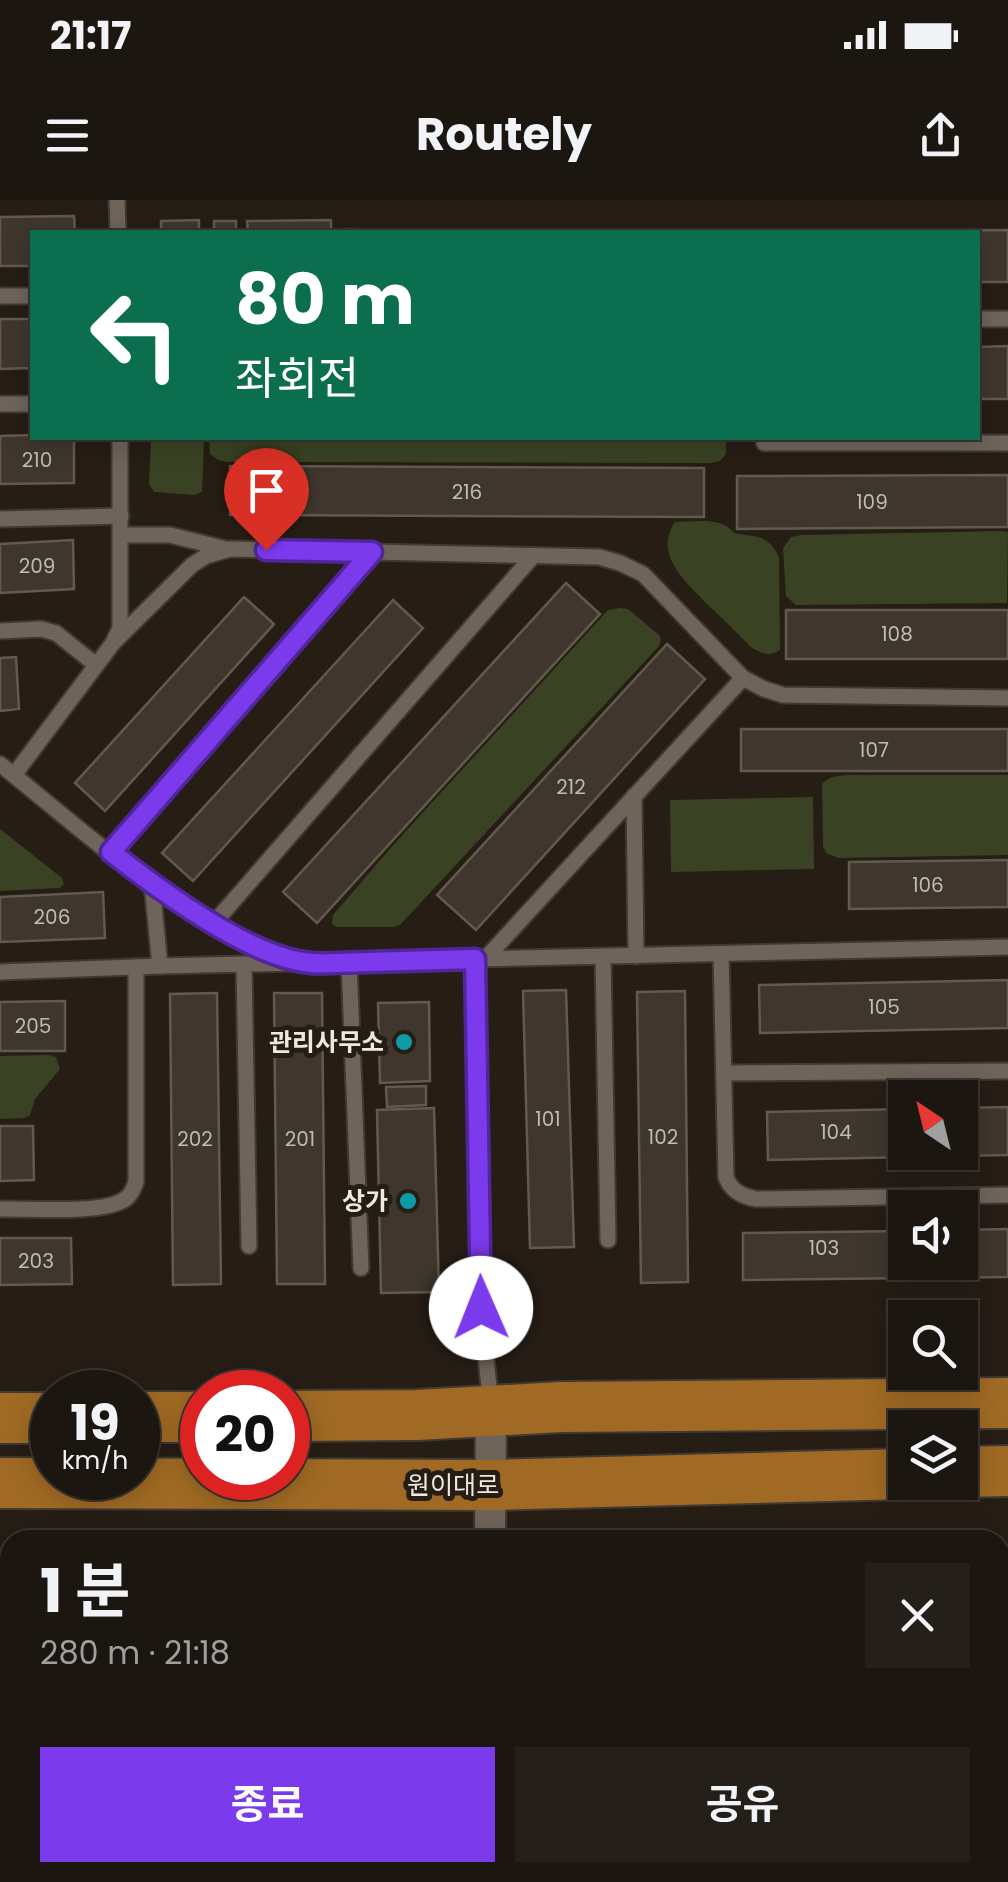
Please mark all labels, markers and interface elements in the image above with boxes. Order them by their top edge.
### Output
text: 21:17 [50,9,131,62]
text: Routely [416,103,592,166]
icon: menu [40,108,95,163]
icon: share [913,108,968,163]
text: 80 m [235,250,415,349]
icon: left [70,270,200,400]
text: 좌회전 [235,347,359,410]
house number: 210 [22,446,52,474]
pin [224,448,309,551]
icon: arrive [239,463,294,518]
house number: 216 [452,478,482,506]
house number: 109 [856,488,888,516]
house number: 209 [19,552,55,580]
house number: 108 [881,620,913,648]
house number: 107 [859,736,889,764]
house number: 212 [556,773,586,801]
house number: 106 [912,871,944,899]
house number: 206 [34,903,70,931]
house number: 105 [868,993,900,1021]
house number: 205 [15,1012,51,1040]
place label: 관리사무소 [269,1025,384,1060]
marker: 관리사무소 [393,1031,415,1053]
north arrow [888,1080,978,1170]
map controls [888,1080,978,1500]
house number: 101 [535,1105,561,1133]
house number: 104 [820,1118,852,1146]
house number: 102 [648,1123,678,1151]
house number: 202 [177,1125,213,1153]
house number: 201 [285,1125,315,1153]
place label: 상가 [342,1184,388,1219]
marker: 상가 [397,1190,419,1212]
button: sound [888,1190,978,1280]
house number: 103 [809,1234,839,1262]
house number: 203 [18,1247,54,1275]
position arrow [429,1256,533,1360]
button: search [888,1300,978,1390]
speed limit sign: 20 [180,1370,310,1500]
text: 19 [70,1387,120,1458]
button: layers [888,1410,978,1500]
text: km/h [62,1443,128,1478]
street label: 원이대로 [407,1468,499,1503]
text: 1 분 [40,1549,130,1633]
button: close [865,1563,970,1668]
text: 280 m · 21:18 [40,1630,230,1675]
button: 종료 [40,1747,495,1862]
button: 공유 [515,1747,970,1862]

